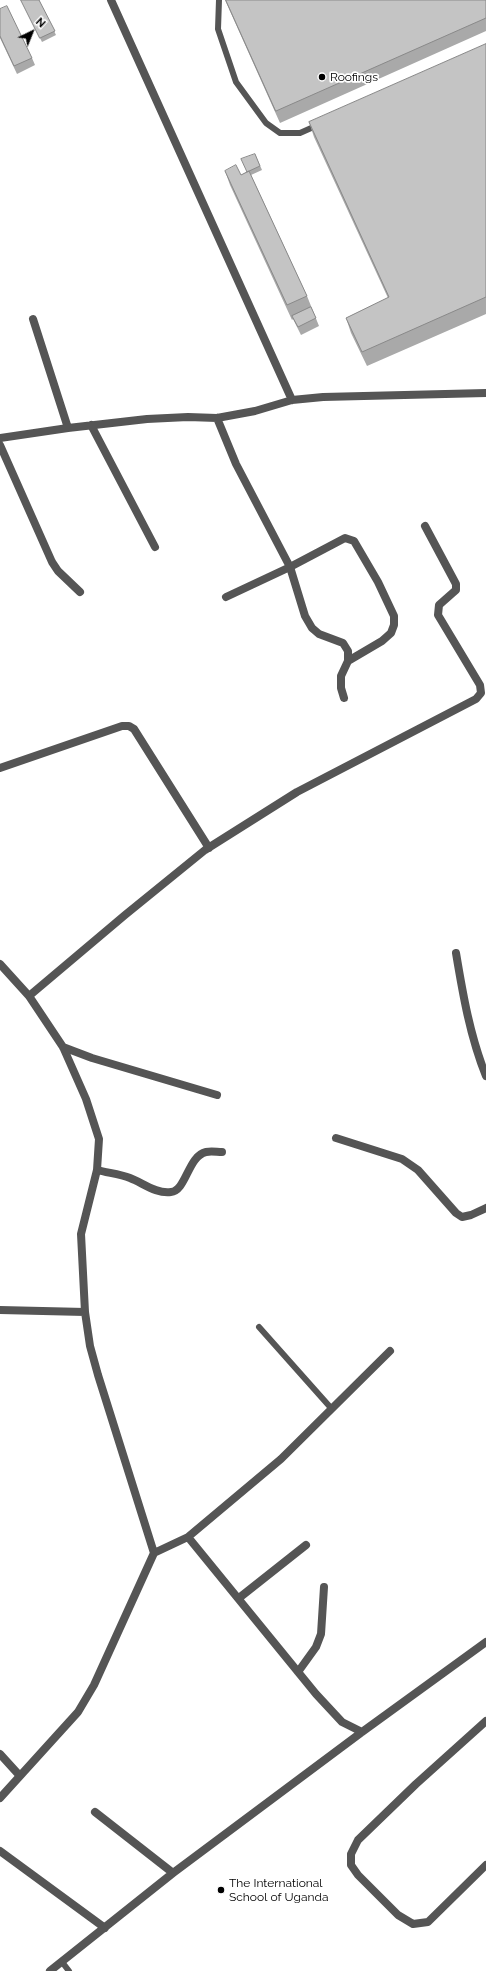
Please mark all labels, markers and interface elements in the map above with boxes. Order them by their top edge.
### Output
north arrow [12,12,52,52]
text: N [33,15,48,30]
place label: Roofings [330,70,378,84]
marker: Roofings [317,72,327,82]
place label: The International School of Uganda [229,1876,328,1904]
marker: The International School of Uganda [216,1885,226,1895]

